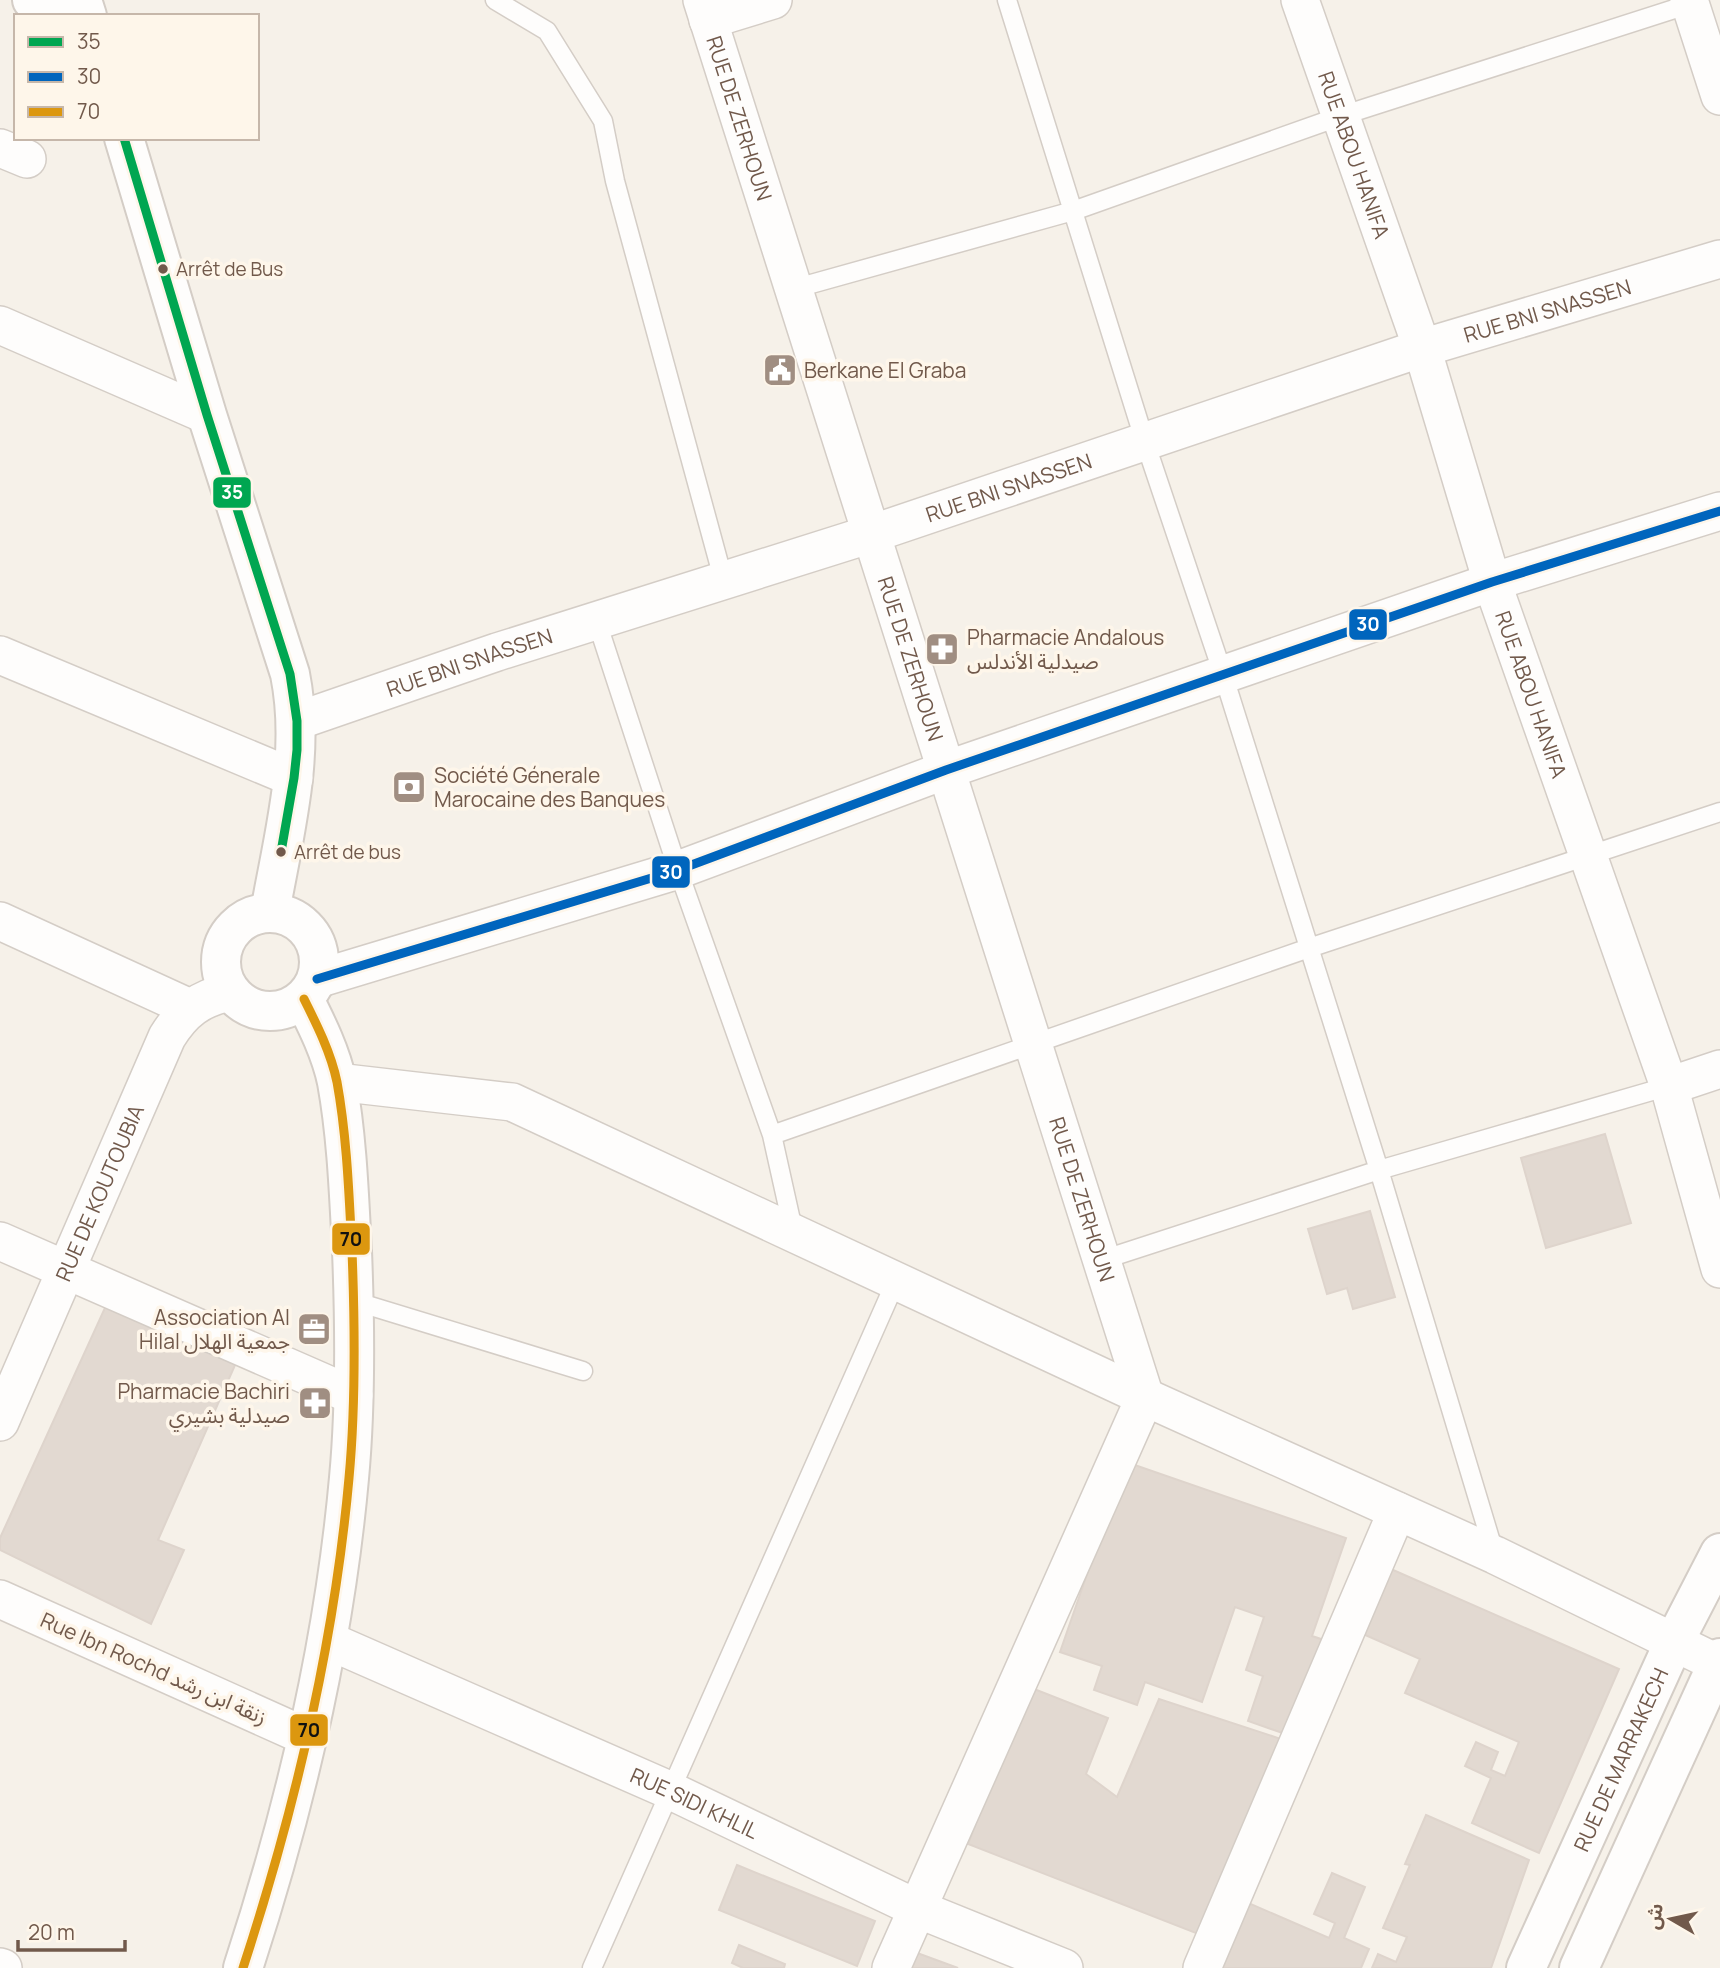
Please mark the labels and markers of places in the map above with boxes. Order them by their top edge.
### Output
place label: Arrêt de Bus [176,256,283,282]
marker: Arrêt de Bus [156,262,170,276]
public building icon: Berkane El Graba [761,351,799,389]
place label: Berkane El Graba [804,356,966,384]
place label: Pharmacie Andalous صيدلية الأندلس [967,623,1164,675]
pharmacy icon: Pharmacie Andalous صيدلية الأندلس [923,630,961,668]
place label: Société Génerale Marocaine des Banques [434,761,665,813]
bank icon: Société Génerale Marocaine des Banques [390,768,428,806]
place label: Arrêt de bus [294,839,401,865]
marker: Arrêt de bus [274,845,288,859]
place label: Association Al Hilal جمعية الهلال [139,1303,290,1355]
office icon: Association Al Hilal جمعية الهلال [295,1310,333,1348]
place label: Pharmacie Bachiri صيدلية بشيري [117,1377,290,1432]
pharmacy icon: Pharmacie Bachiri صيدلية بشيري [296,1384,334,1422]

